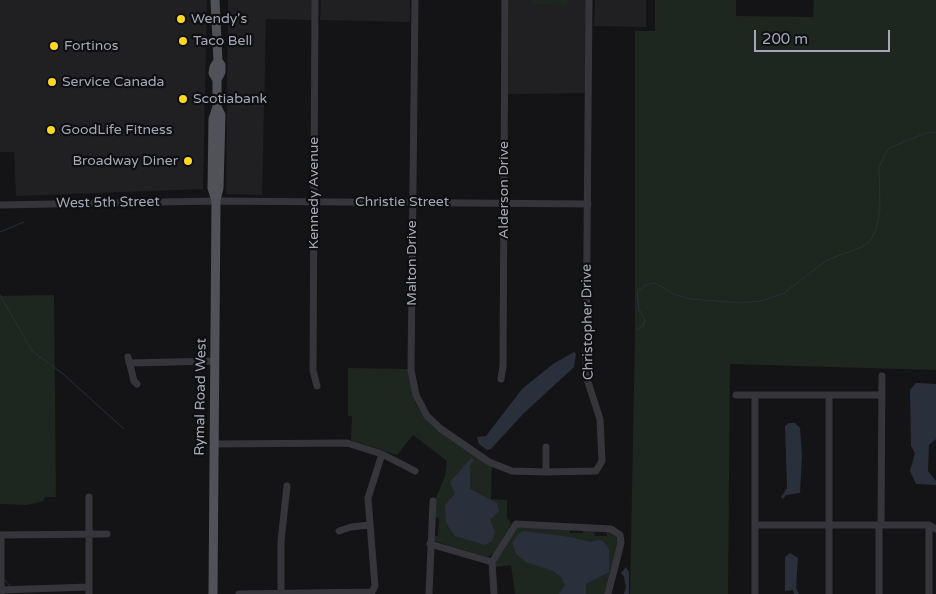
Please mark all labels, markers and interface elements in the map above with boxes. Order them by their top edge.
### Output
place label: Wendy's [191,11,247,27]
marker: Wendy's [175,13,187,25]
scale bar [756,20,892,52]
text: 200 m [762,30,808,48]
place label: Taco Bell [193,33,252,49]
marker: Taco Bell [177,35,189,47]
place label: Fortinos [64,38,118,54]
marker: Fortinos [48,40,60,52]
place label: Service Canada [62,74,164,90]
marker: Service Canada [46,76,58,88]
place label: Scotiabank [193,91,267,107]
marker: Scotiabank [177,93,189,105]
place label: GoodLife Fitness [61,122,172,138]
marker: GoodLife Fitness [45,124,57,136]
street label: Kennedy Avenue [306,137,322,249]
street label: Alderson Drive [496,141,512,239]
place label: Broadway Diner [72,153,178,169]
marker: Broadway Diner [182,155,194,167]
street label: West 5th Street [56,194,160,212]
street label: Christie Street [355,194,449,210]
street label: Malton Drive [404,220,420,306]
street label: Christopher Drive [579,264,597,380]
street label: Rymal Road West [192,338,210,456]

